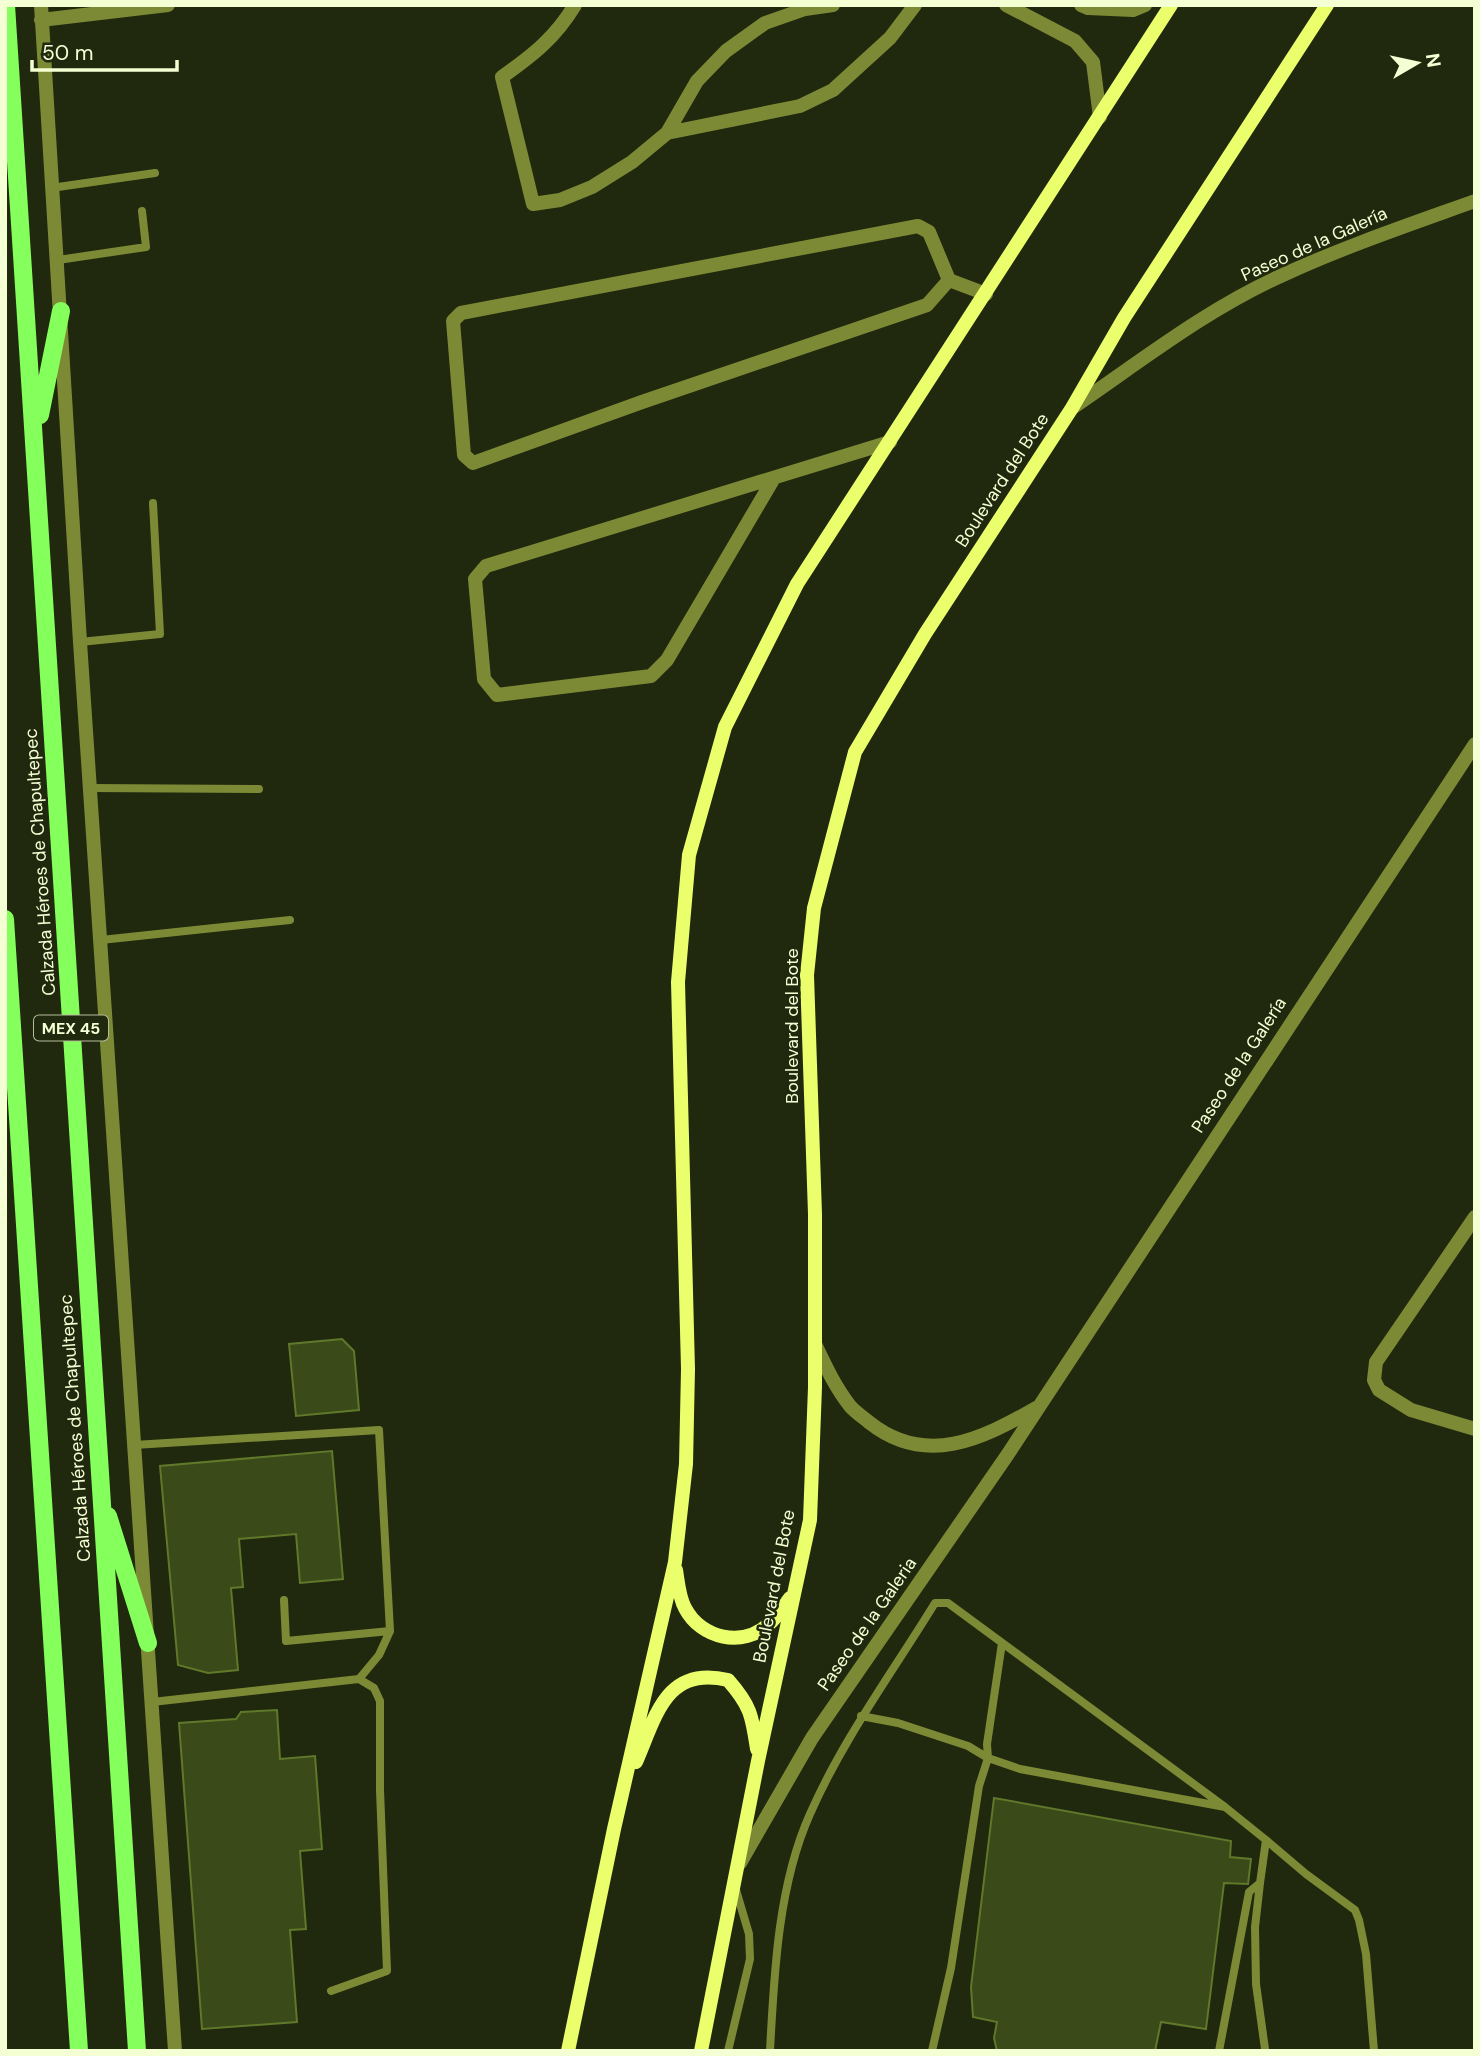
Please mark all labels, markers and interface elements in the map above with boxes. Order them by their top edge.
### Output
scale bar [32,28,177,72]
north arrow [1382,28,1452,98]
text: 50 m [42,39,93,67]
text: N [1420,52,1447,69]
street label: Paseo de la Galería [1237,201,1391,287]
street label: Boulevard del Bote [950,408,1054,552]
street label: Calzada Héroes de Chapultepec [19,728,61,996]
street label: Boulevard del Bote [780,948,804,1104]
street label: Paseo de la Galería [1186,992,1292,1138]
road number: MEX 45 [34,1016,108,1040]
street label: Calzada Héroes de Chapultepec [54,1294,96,1562]
street label: Boulevard del Bote [747,1507,801,1665]
street label: Paseo de la Galeria [812,1552,922,1696]

